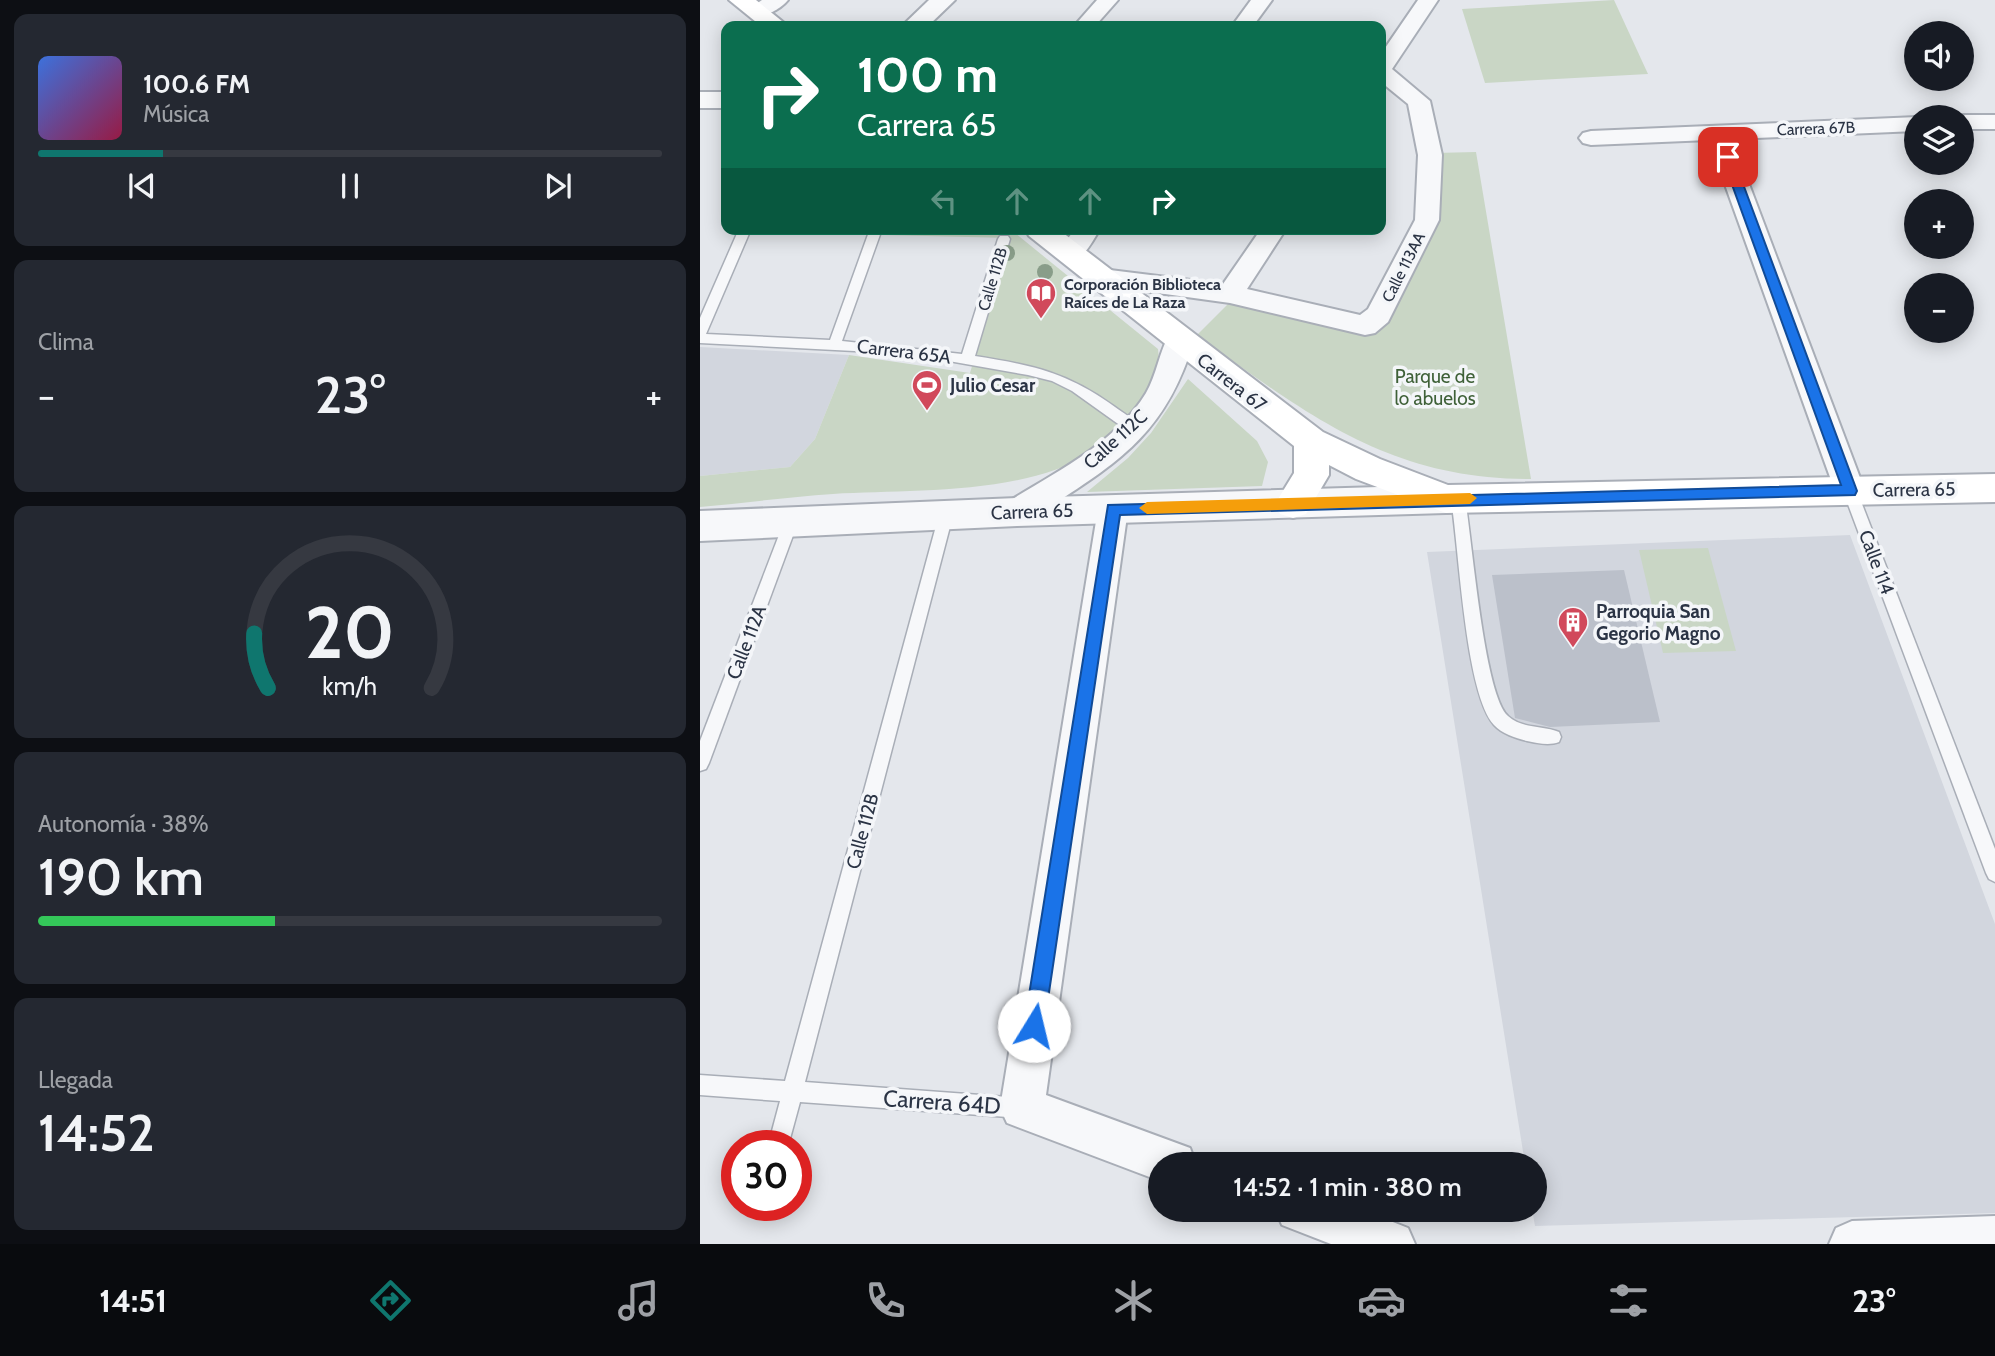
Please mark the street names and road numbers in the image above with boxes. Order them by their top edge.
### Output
street label: Carrera 67B [1776,118,1856,139]
street label: Calle 113AA [1378,229,1429,305]
street label: Calle 112B [974,245,1011,313]
street label: Carrera 65A [856,334,952,369]
street label: Carrera 67 [1192,348,1271,417]
street label: Calle 112C [1079,405,1152,474]
street label: Carrera 65 [1872,477,1956,502]
street label: Carrera 65 [990,499,1074,524]
street label: Calle 114 [1854,527,1899,598]
street label: Calle 112A [722,601,771,683]
street label: Calle 112B [841,791,884,871]
street label: Carrera 64D [882,1084,1002,1120]

